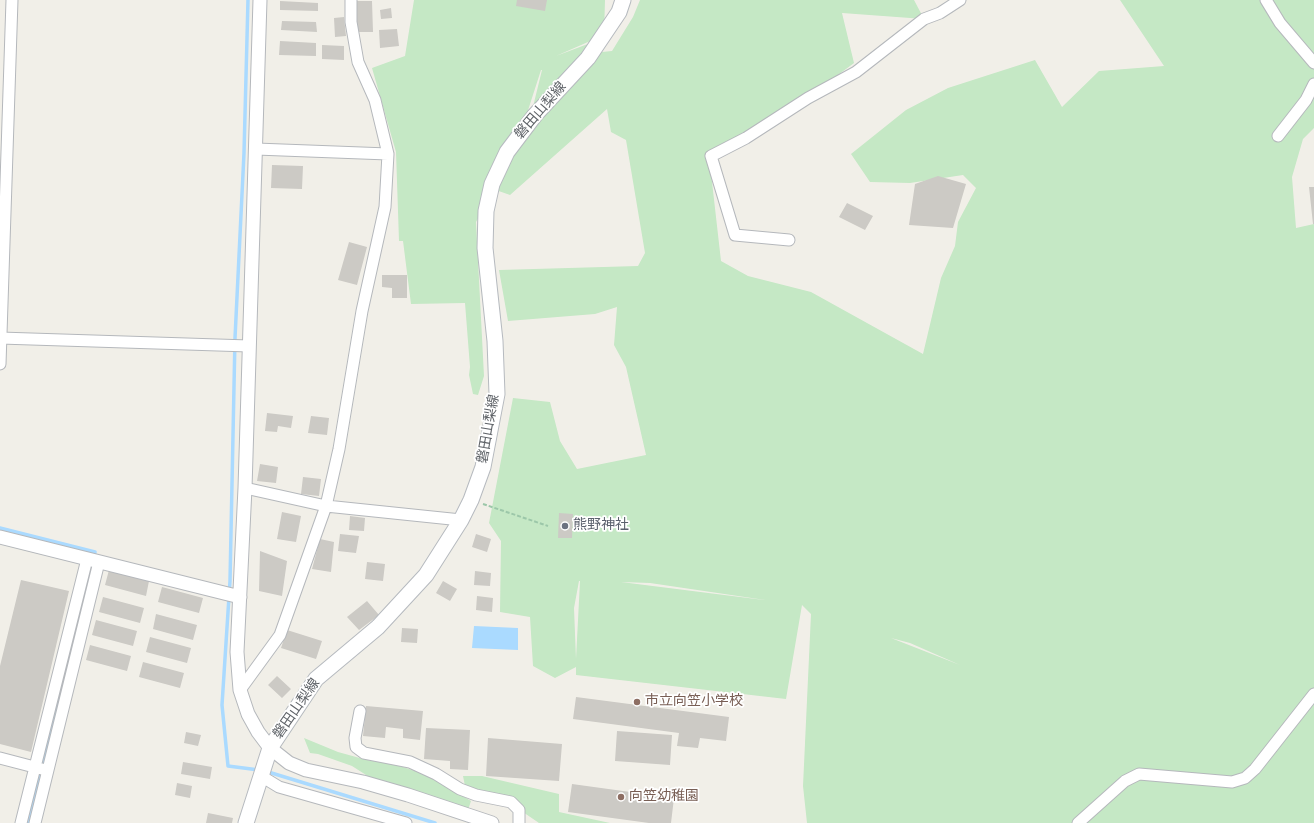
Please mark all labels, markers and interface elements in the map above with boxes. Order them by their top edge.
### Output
street label: 磐田山梨線 [512,79,570,143]
street label: 磐田山梨線 [475,393,503,465]
place label: 熊野神社 [573,518,629,534]
marker: 熊野神社 [560,521,570,531]
street label: 磐田山梨線 [270,676,324,742]
place label: 市立向笠小学校 [645,694,743,710]
marker: 市立向笠小学校 [632,697,642,707]
place label: 向笠幼稚園 [629,789,699,805]
marker: 向笠幼稚園 [616,792,626,802]

